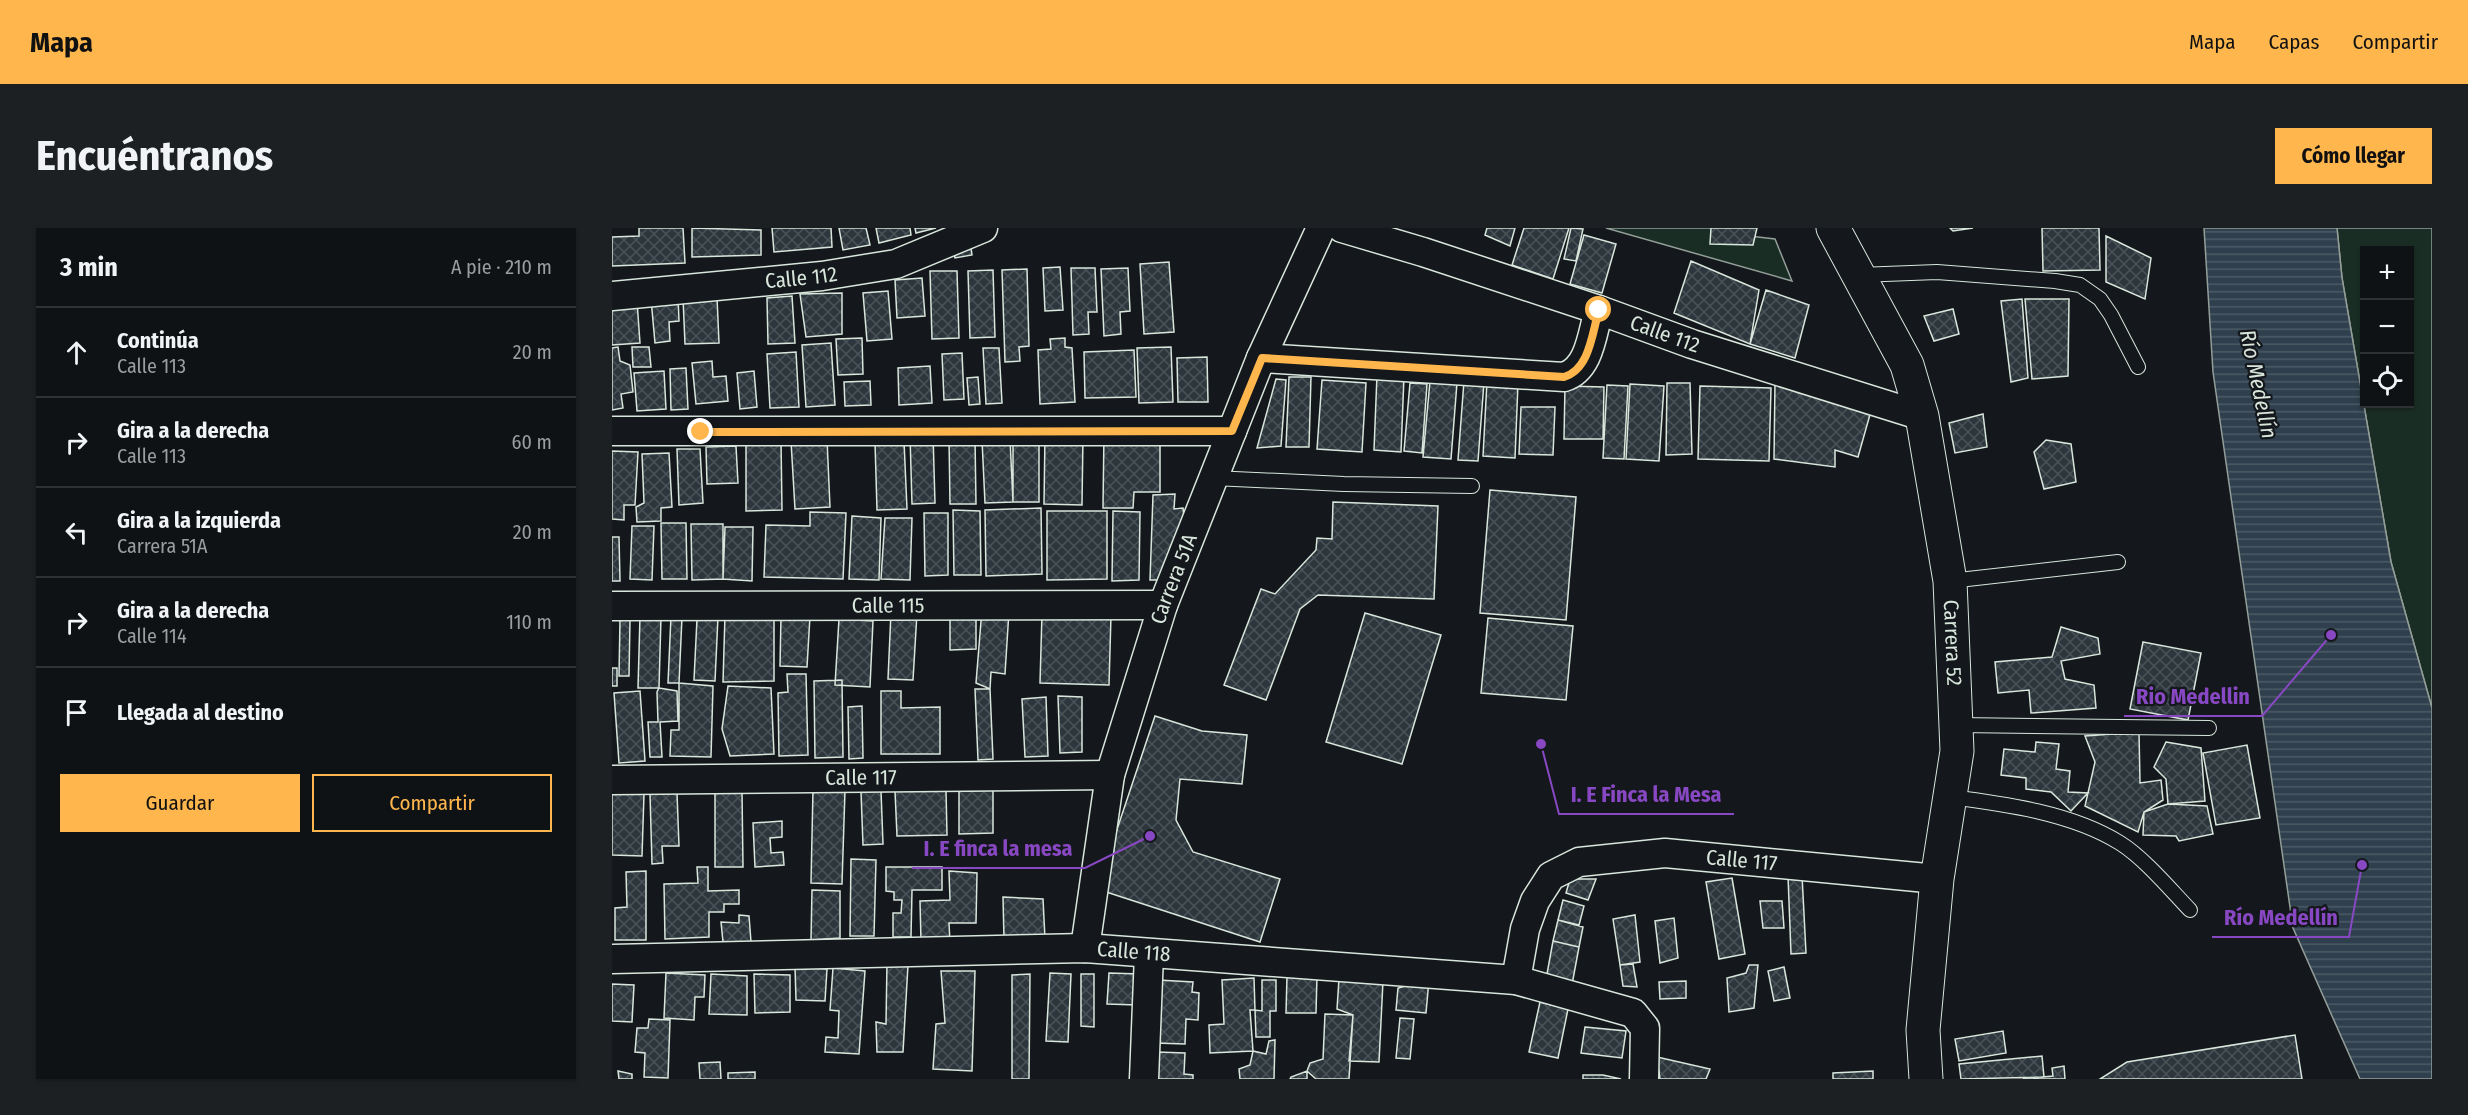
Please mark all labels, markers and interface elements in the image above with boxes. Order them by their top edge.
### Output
text: Mapa [30,26,93,59]
text: Mapa [2189,29,2236,55]
text: Capas [2269,29,2319,55]
text: Compartir [2352,29,2438,55]
button: Cómo llegar [2275,128,2432,184]
text: Encuéntranos [36,131,273,181]
map controls [2360,246,2414,408]
button: + [2360,246,2414,300]
text: 3 min [60,252,118,283]
text: A pie · 210 m [451,255,552,279]
street label: Calle 112 [764,261,839,294]
route start [1585,296,1611,322]
button: − [2360,300,2414,354]
street label: Calle 112 [1627,309,1703,359]
text: Continúa [117,327,199,354]
water label: Río Medellín [2234,327,2283,441]
icon: ahead [60,336,93,369]
text: 20 m [513,340,552,364]
text: Calle 113 [117,354,186,378]
button: locate [2360,354,2414,408]
text: Gira a la derecha [117,417,269,444]
route end [687,418,713,444]
icon: right [60,426,93,459]
text: 60 m [512,430,552,454]
text: Calle 113 [117,444,186,468]
text: Gira a la izquierda [117,507,281,534]
icon: left [60,516,93,549]
text: 20 m [513,520,552,544]
street label: Carrera 51A [1145,530,1203,627]
text: Carrera 51A [117,534,207,558]
street label: Calle 115 [852,592,924,619]
text: Gira a la derecha [117,597,269,624]
street label: Carrera 52 [1938,599,1967,686]
icon: right [60,606,93,639]
text: 110 m [506,610,552,634]
text: Calle 114 [117,624,187,648]
callout: Rio Medellin [2124,676,2262,716]
text: Rio Medellin [2136,683,2250,710]
icon: arrive [60,696,93,729]
text: Llegada al destino [117,699,284,726]
street label: Calle 117 [825,764,897,791]
button: Guardar [60,774,300,832]
button: Compartir [312,774,552,832]
callout: I. E Finca la Mesa [1559,774,1734,814]
text: I. E Finca la Mesa [1571,781,1721,808]
callout: I. E finca la mesa [912,828,1085,868]
text: I. E finca la mesa [924,835,1072,862]
street label: Calle 117 [1705,844,1778,877]
callout: Río Medellín [2212,897,2349,937]
text: Río Medellín [2224,904,2338,931]
street label: Calle 118 [1096,936,1171,967]

